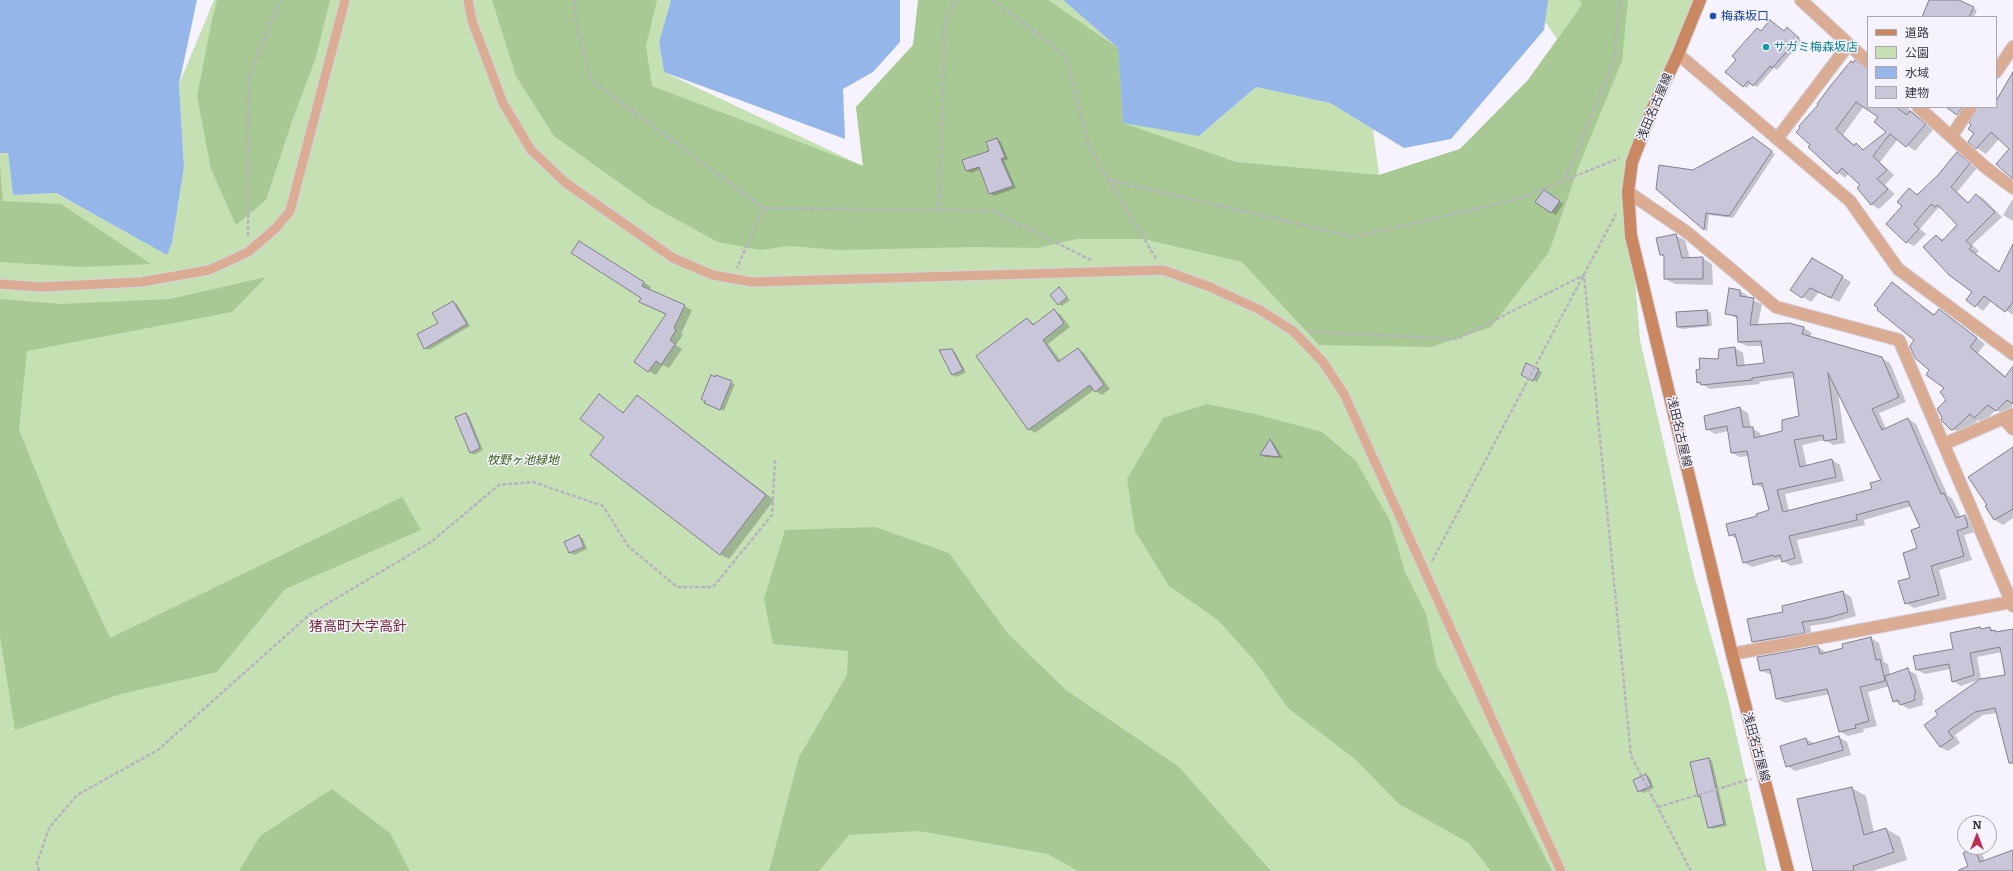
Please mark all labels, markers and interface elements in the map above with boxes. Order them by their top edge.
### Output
place label: 梅森坂口 [1721,9,1769,23]
marker: 梅森坂口 [1708,11,1718,21]
legend [1867,16,1997,108]
text: 道路 [1905,23,1929,41]
place label: サガミ梅森坂店 [1774,40,1858,54]
marker: サガミ梅森坂店 [1761,42,1771,52]
text: 公園 [1905,43,1929,61]
text: 水域 [1905,63,1929,81]
street label: 浅田名古屋線 [1634,71,1676,143]
text: 建物 [1905,83,1929,101]
street label: 浅田名古屋線 [1664,395,1694,469]
park label: 牧野ヶ池緑地 [487,453,559,467]
district label: 猪高町大字高針 [309,619,407,635]
street label: 浅田名古屋線 [1740,710,1772,784]
north arrow [1957,815,1997,855]
text: N [1972,816,1982,832]

